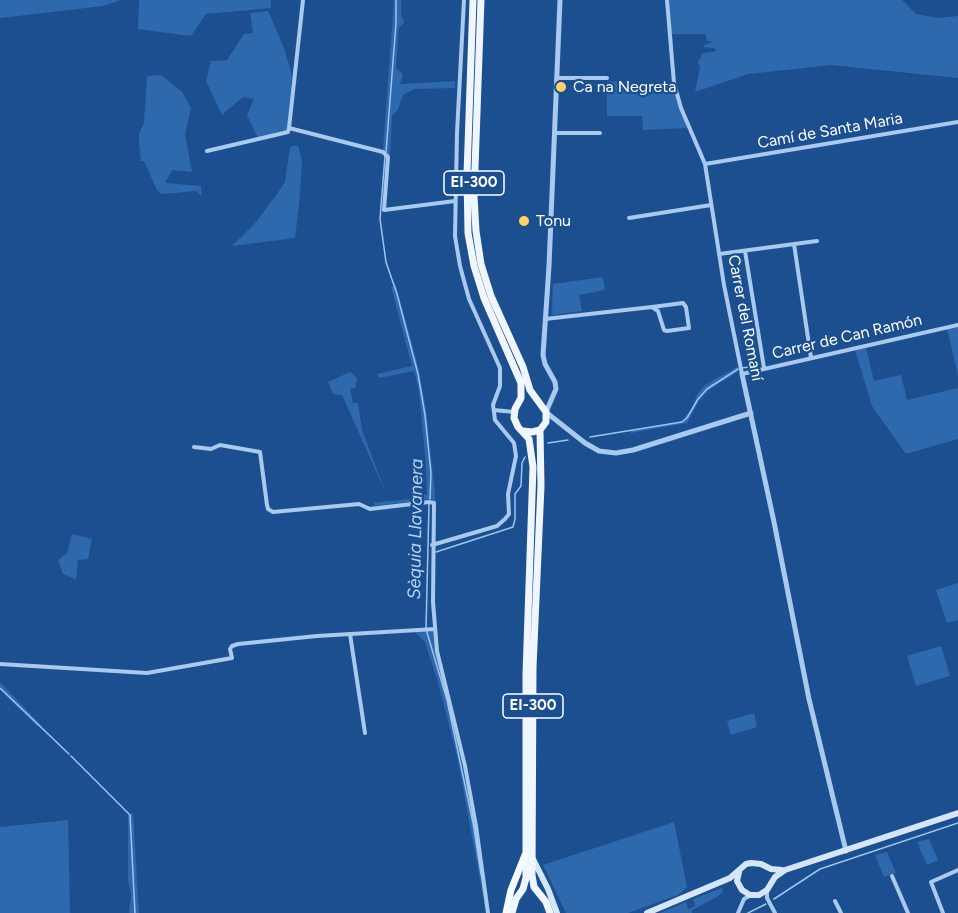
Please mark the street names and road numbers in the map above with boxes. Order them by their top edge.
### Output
street label: Camí de Santa Maria [756,109,904,153]
road number: EI-300 [444,171,504,195]
street label: Carrer del Romaní [723,253,767,383]
street label: Carrer de Can Ramón [770,310,924,364]
road number: EI-300 [503,694,563,718]

